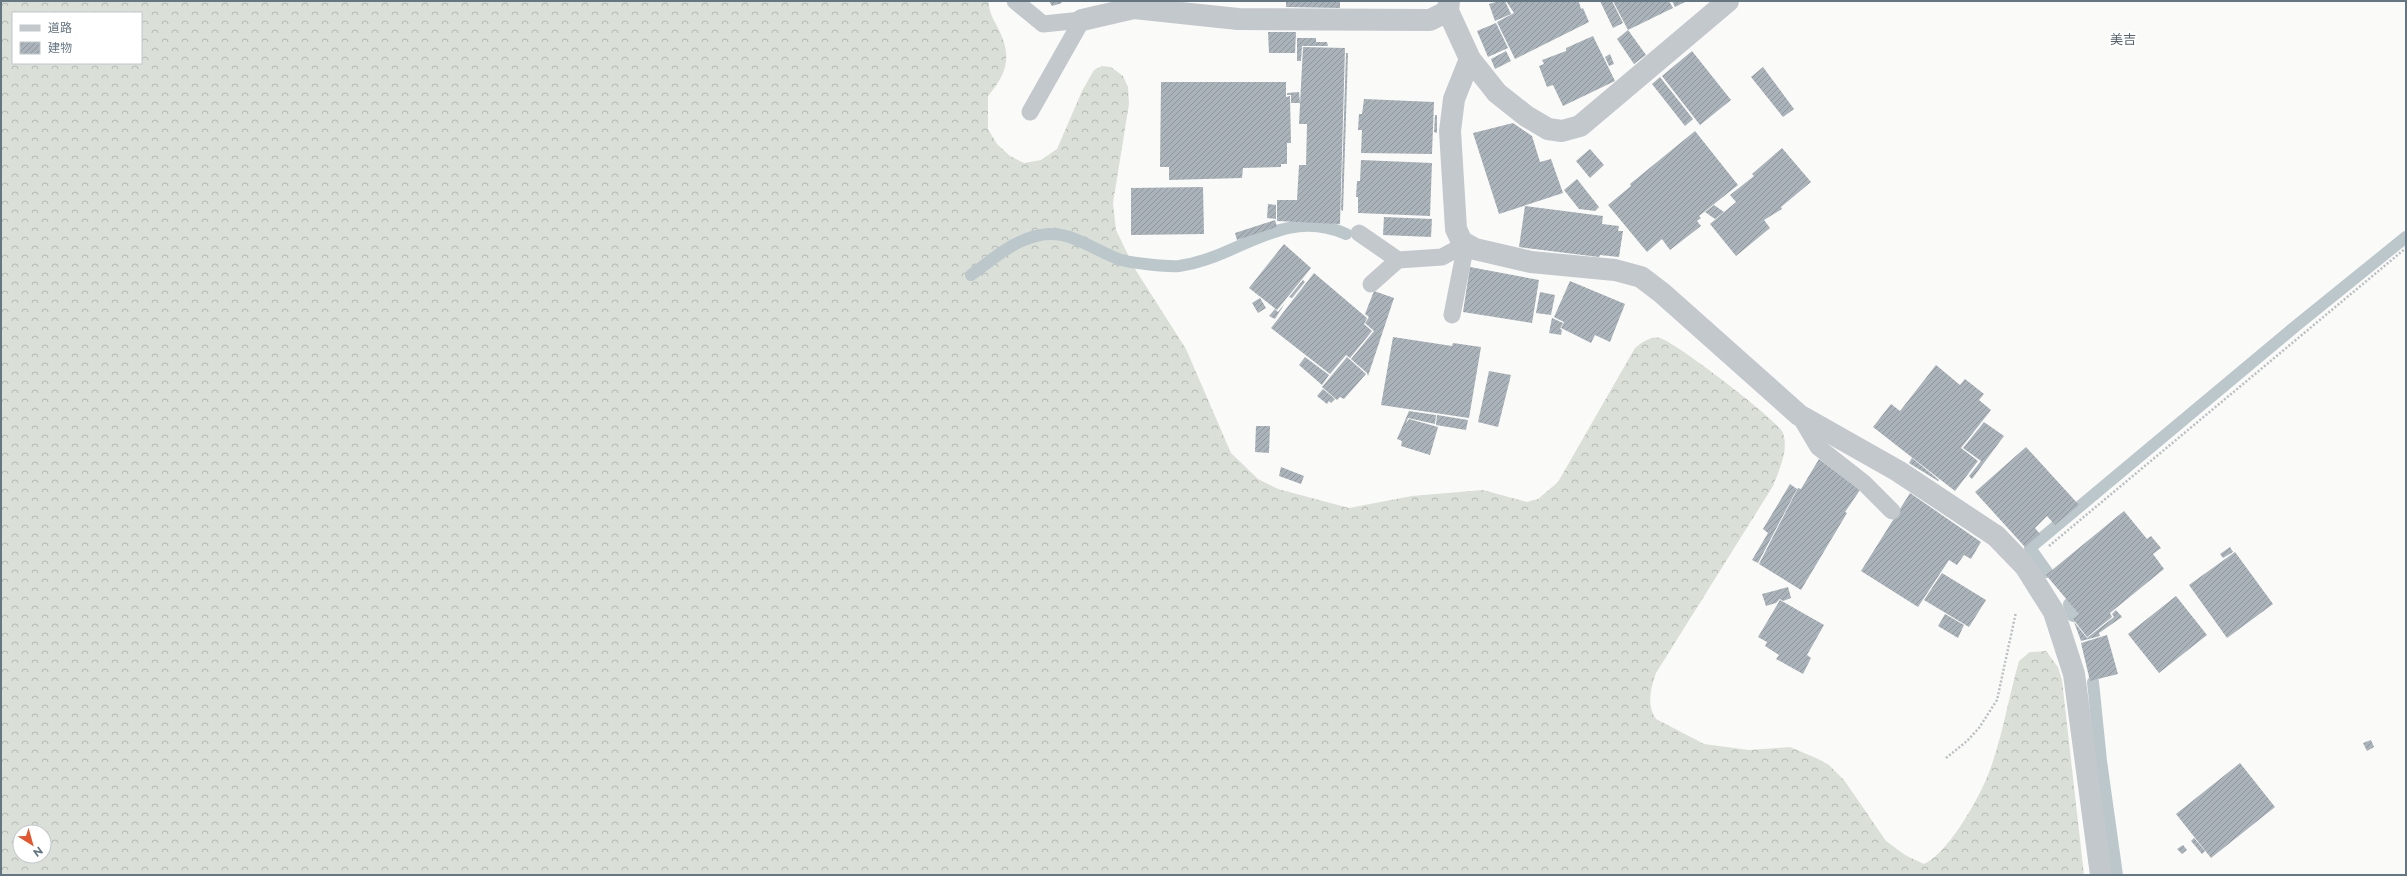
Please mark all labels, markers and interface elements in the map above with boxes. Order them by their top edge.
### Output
legend [12,12,142,64]
text: 道路 [48,20,72,35]
district label: 美吉 [2110,31,2136,47]
text: 建物 [48,40,72,55]
north arrow [12,824,52,864]
text: N [30,844,46,860]

